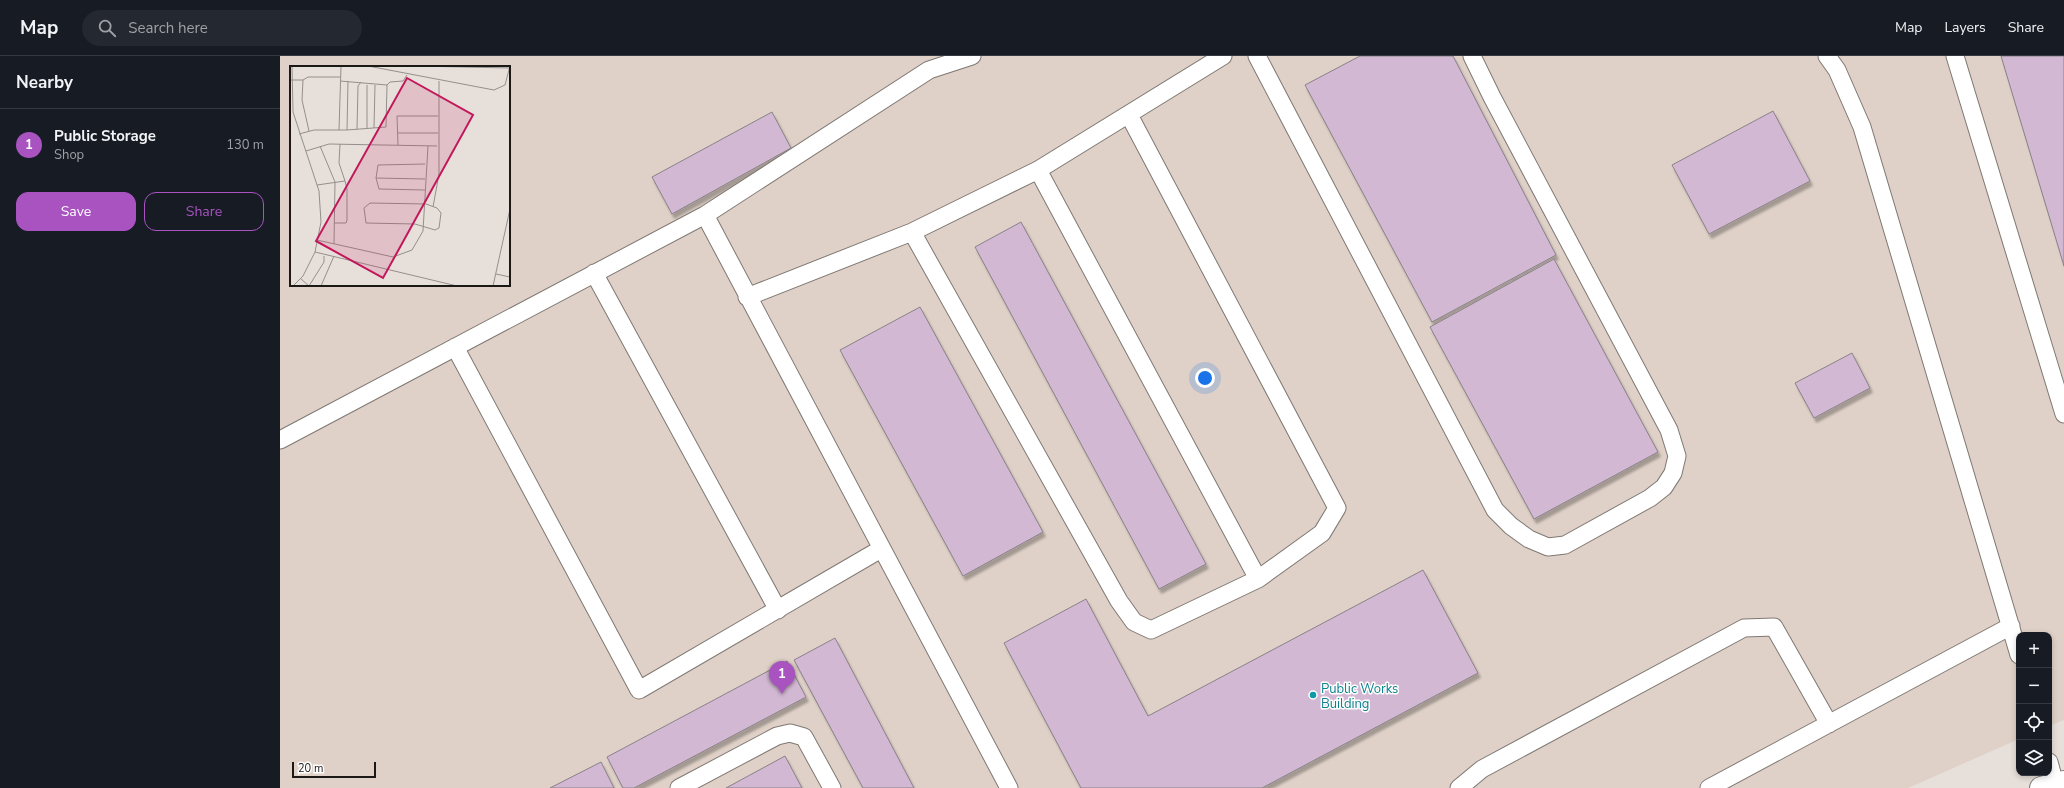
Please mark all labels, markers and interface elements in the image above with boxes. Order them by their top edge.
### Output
search box [82,10,362,46]
text: Map [20,15,58,41]
icon: search [96,17,118,39]
text: Search here [128,18,208,38]
text: Map [1895,18,1922,37]
text: Layers [1944,18,1986,37]
text: Share [2008,18,2044,37]
inset map [290,66,510,286]
text: Nearby [16,71,73,94]
text: Public Storage [54,126,156,146]
text: 1 [25,136,33,154]
text: 130 m [226,136,264,154]
text: Shop [54,146,84,164]
button: Save [16,192,136,231]
button: Share [144,192,264,231]
your location [1195,368,1215,388]
map controls [2016,632,2052,776]
button: + [2016,632,2052,668]
pin: 1 [769,661,795,694]
button: − [2016,668,2052,704]
place label: Public Works Building [1321,680,1398,713]
marker: Public Works Building [1308,690,1318,700]
button: locate [2016,704,2052,740]
button: layers [2016,740,2052,776]
scale bar [292,760,376,779]
text: 20 m [298,761,323,776]

